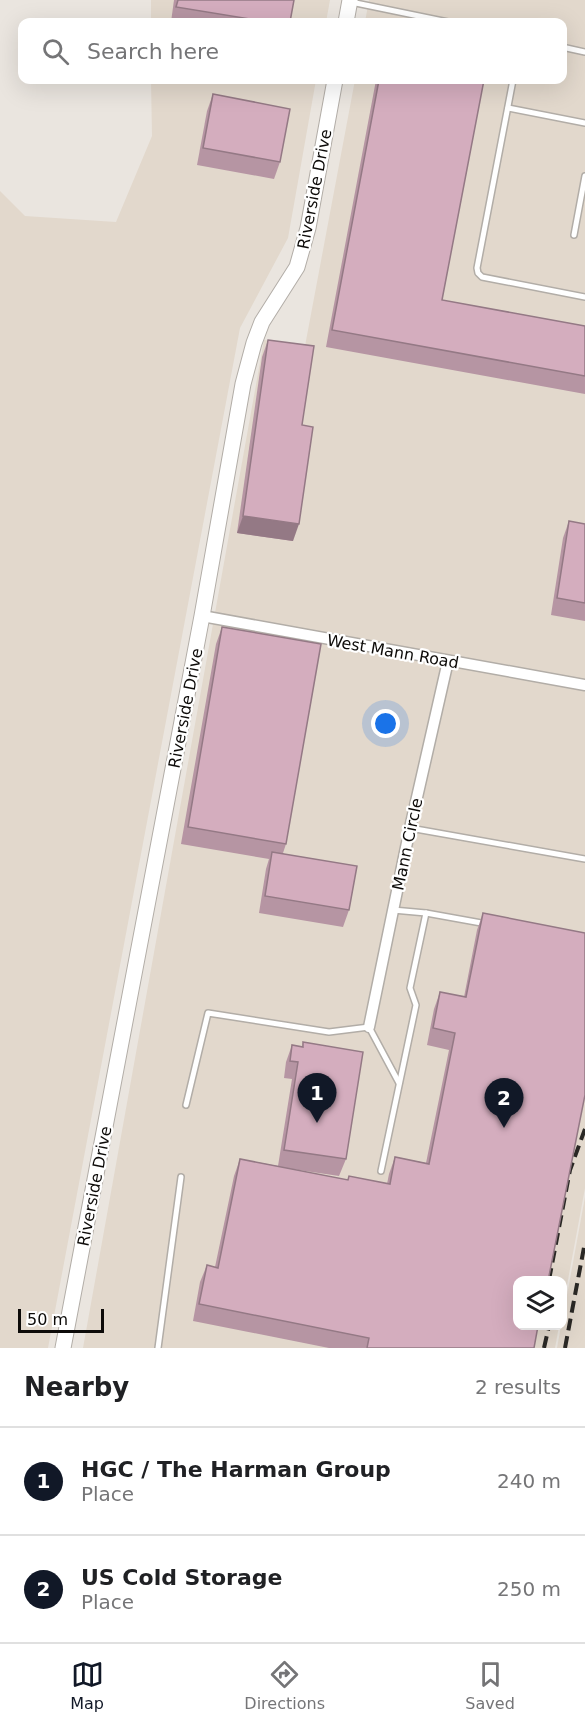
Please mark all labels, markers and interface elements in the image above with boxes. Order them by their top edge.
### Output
search box [18,18,567,84]
icon: search [39,35,72,68]
text: Search here [87,39,219,64]
street label: Riverside Drive [294,127,335,251]
street label: West Mann Road [326,631,460,672]
street label: Riverside Drive [165,646,206,770]
your location [371,709,400,738]
street label: Mann Circle [388,796,427,892]
pin: 1 [298,1074,336,1123]
pin: 2 [484,1078,524,1128]
street label: Riverside Drive [74,1124,115,1248]
map controls [513,1276,567,1330]
button: layers [513,1276,567,1330]
scale bar [18,1306,104,1334]
text: 50 m [27,1310,68,1329]
text: Nearby [24,1372,129,1402]
text: 2 results [475,1375,561,1399]
text: HGC / The Harman Group [81,1457,391,1482]
text: 1 [37,1469,50,1493]
text: 240 m [497,1469,561,1493]
text: Place [81,1482,134,1506]
text: US Cold Storage [81,1565,282,1590]
text: 2 [37,1577,50,1601]
text: 250 m [497,1577,561,1601]
text: Place [81,1590,134,1614]
tab: Map [70,1658,104,1713]
tab: Directions [244,1658,325,1713]
tab: Saved [465,1658,515,1713]

